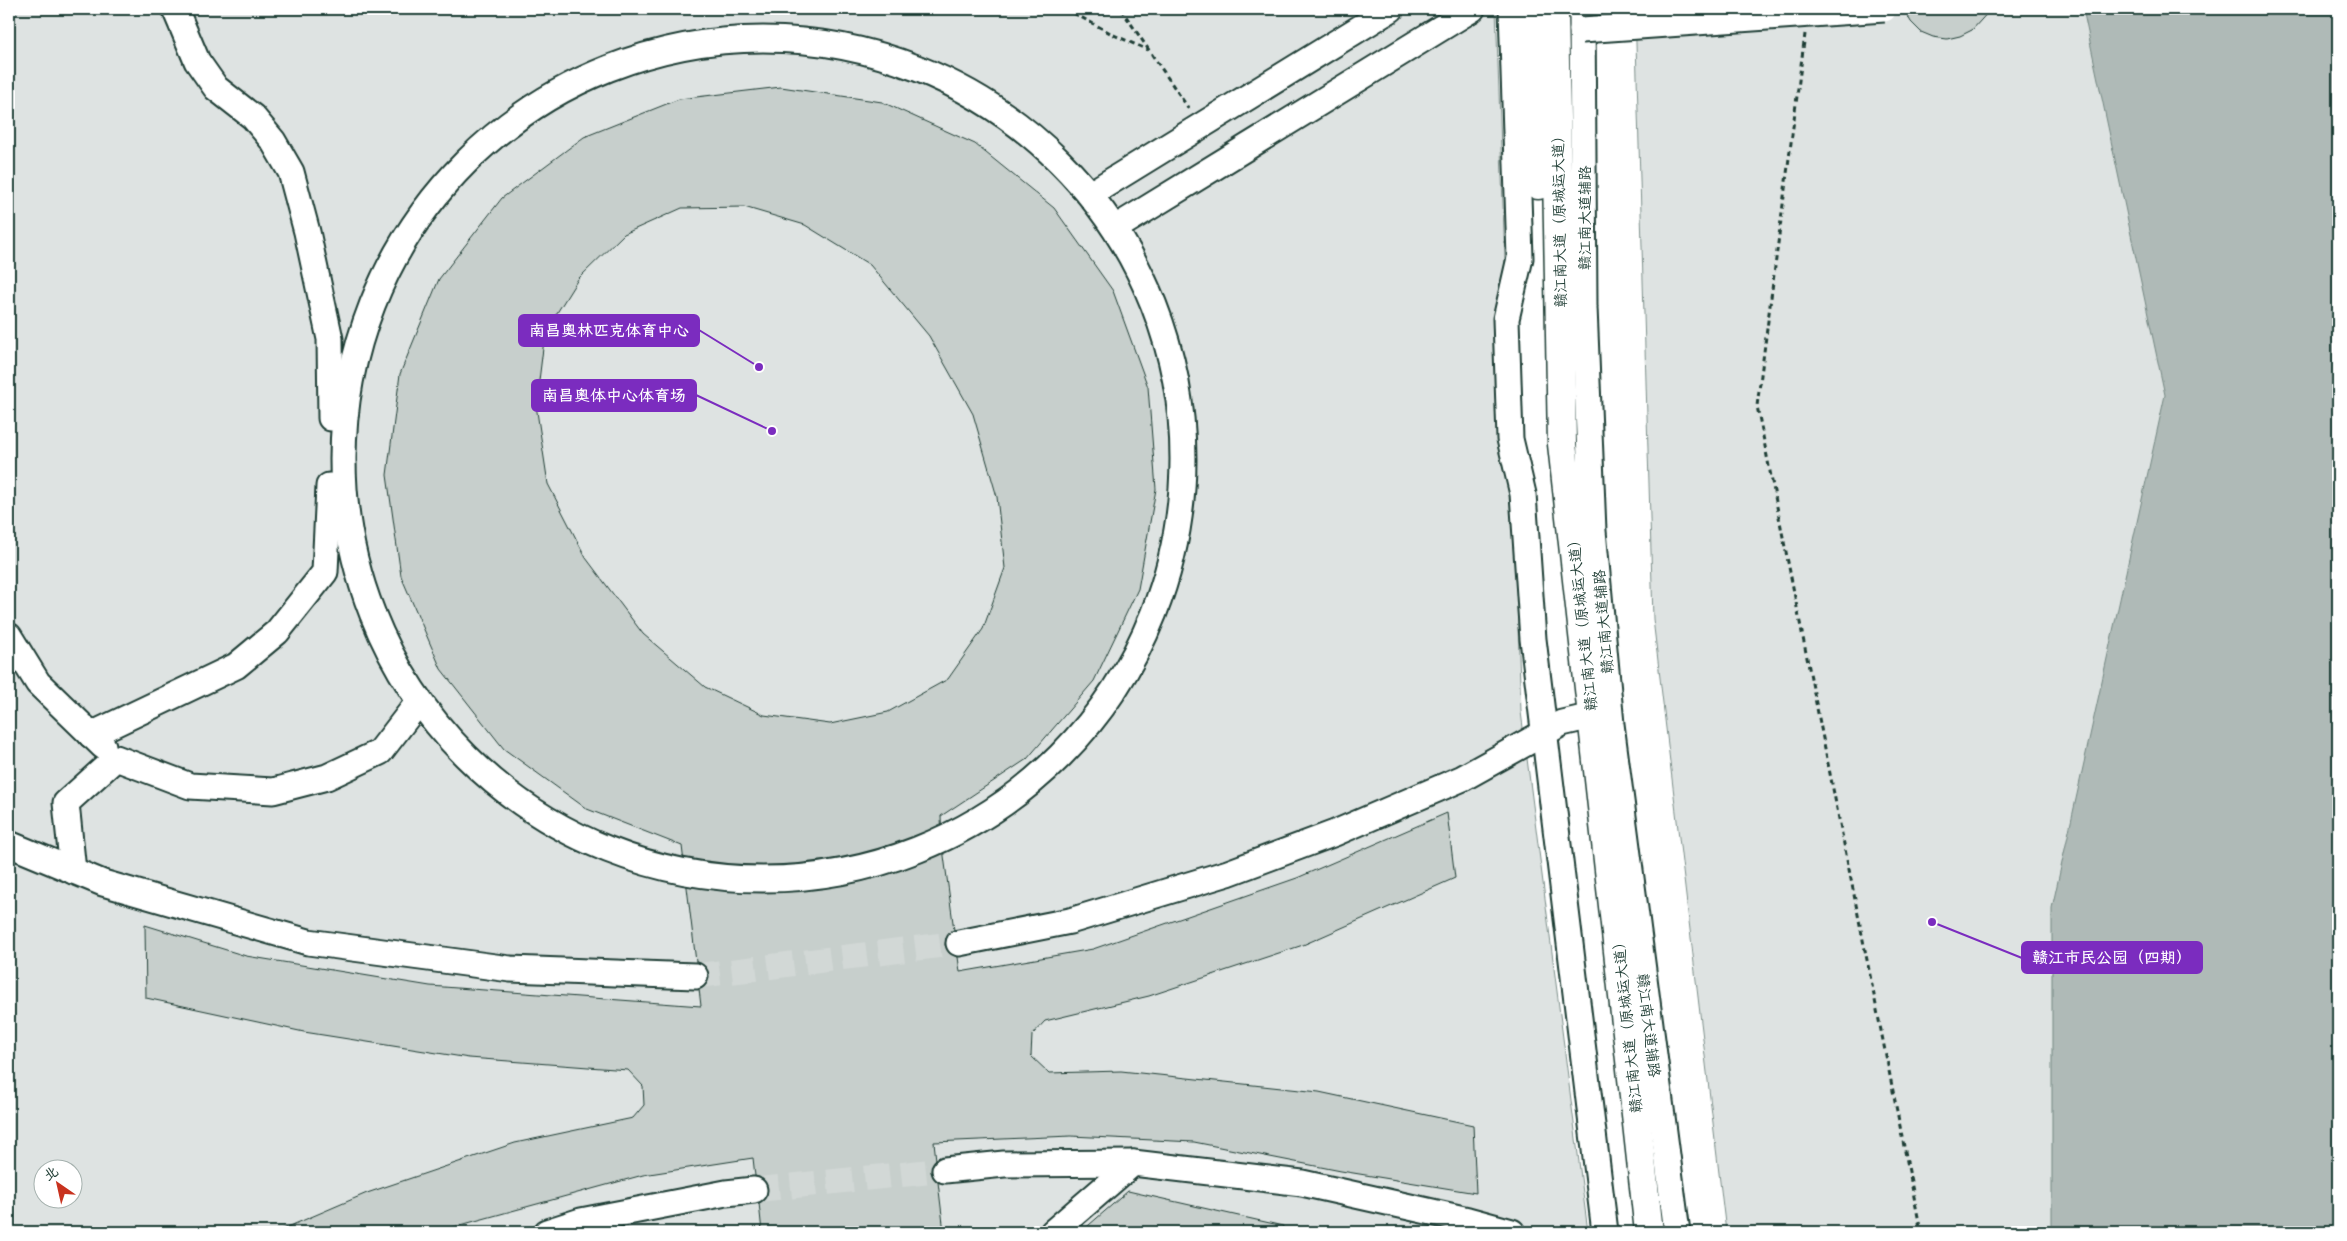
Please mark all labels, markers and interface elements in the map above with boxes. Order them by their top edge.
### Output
street label: 赣江南大道（原城运大道） [1545,128,1571,308]
street label: 赣江南大道辅路 [1572,165,1595,271]
callout: 南昌奥林匹克体育中心 [519,315,699,346]
text: 南昌奥林匹克体育中心 [529,317,689,341]
callout: 南昌奥体中心体育场 [532,380,696,411]
text: 南昌奥体中心体育场 [542,382,686,406]
street label: 赣江南大道（原城运大道） [1560,531,1602,713]
street label: 赣江南大道辅路 [1586,569,1618,675]
street label: 赣江南大道（原城运大道） [1605,933,1647,1115]
callout: 赣江市民公园（四期） [2022,942,2202,973]
text: 赣江市民公园（四期） [2032,944,2192,968]
street label: 赣江南大道辅路 [1632,971,1668,1079]
north arrow [32,1158,82,1208]
text: 北 [39,1160,62,1185]

